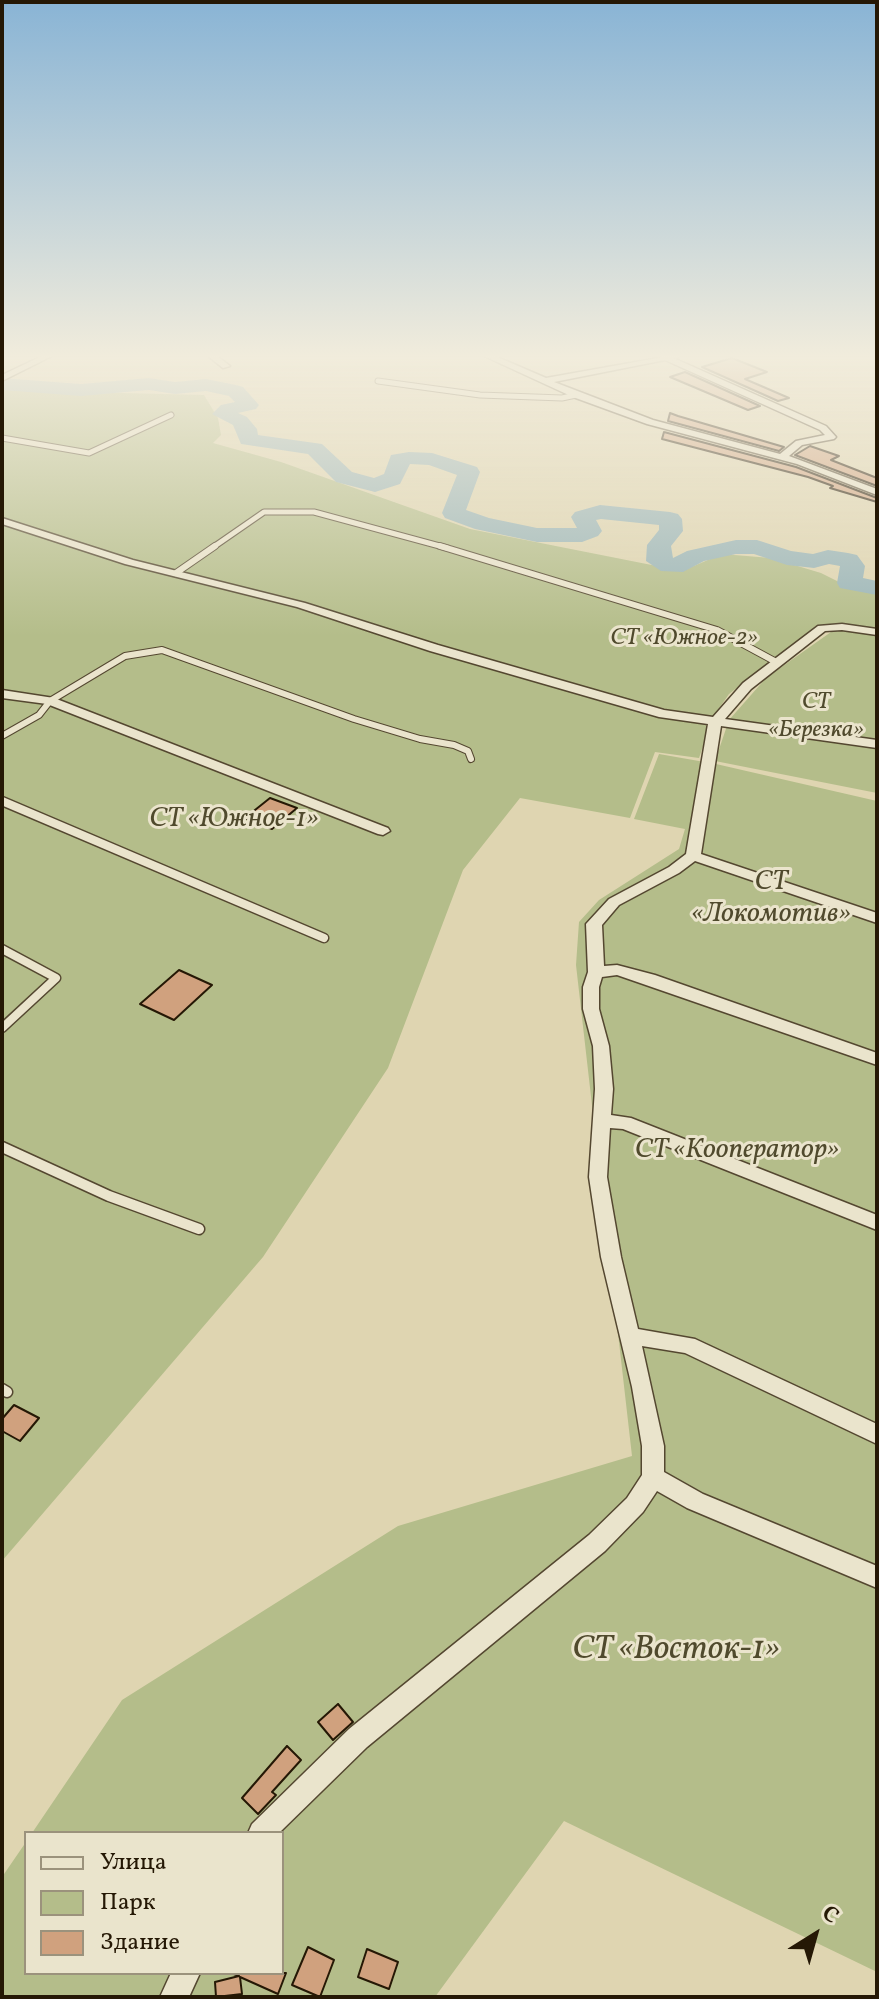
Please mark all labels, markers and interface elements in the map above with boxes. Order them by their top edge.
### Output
park label: СТ «Южное-2» [610,626,758,654]
park label: СТ «Березка» [768,690,864,746]
park label: СТ «Южное-1» [149,804,319,838]
park label: СТ «Локомотив» [691,867,851,933]
park label: СТ «Кооператор» [635,1135,839,1169]
park label: СТ «Восток-1» [572,1632,780,1672]
legend [24,1831,284,1975]
text: Улица [100,1846,167,1880]
text: Парк [100,1886,156,1920]
north arrow [775,1895,855,1975]
text: С [815,1899,845,1932]
text: Здание [100,1926,180,1960]

